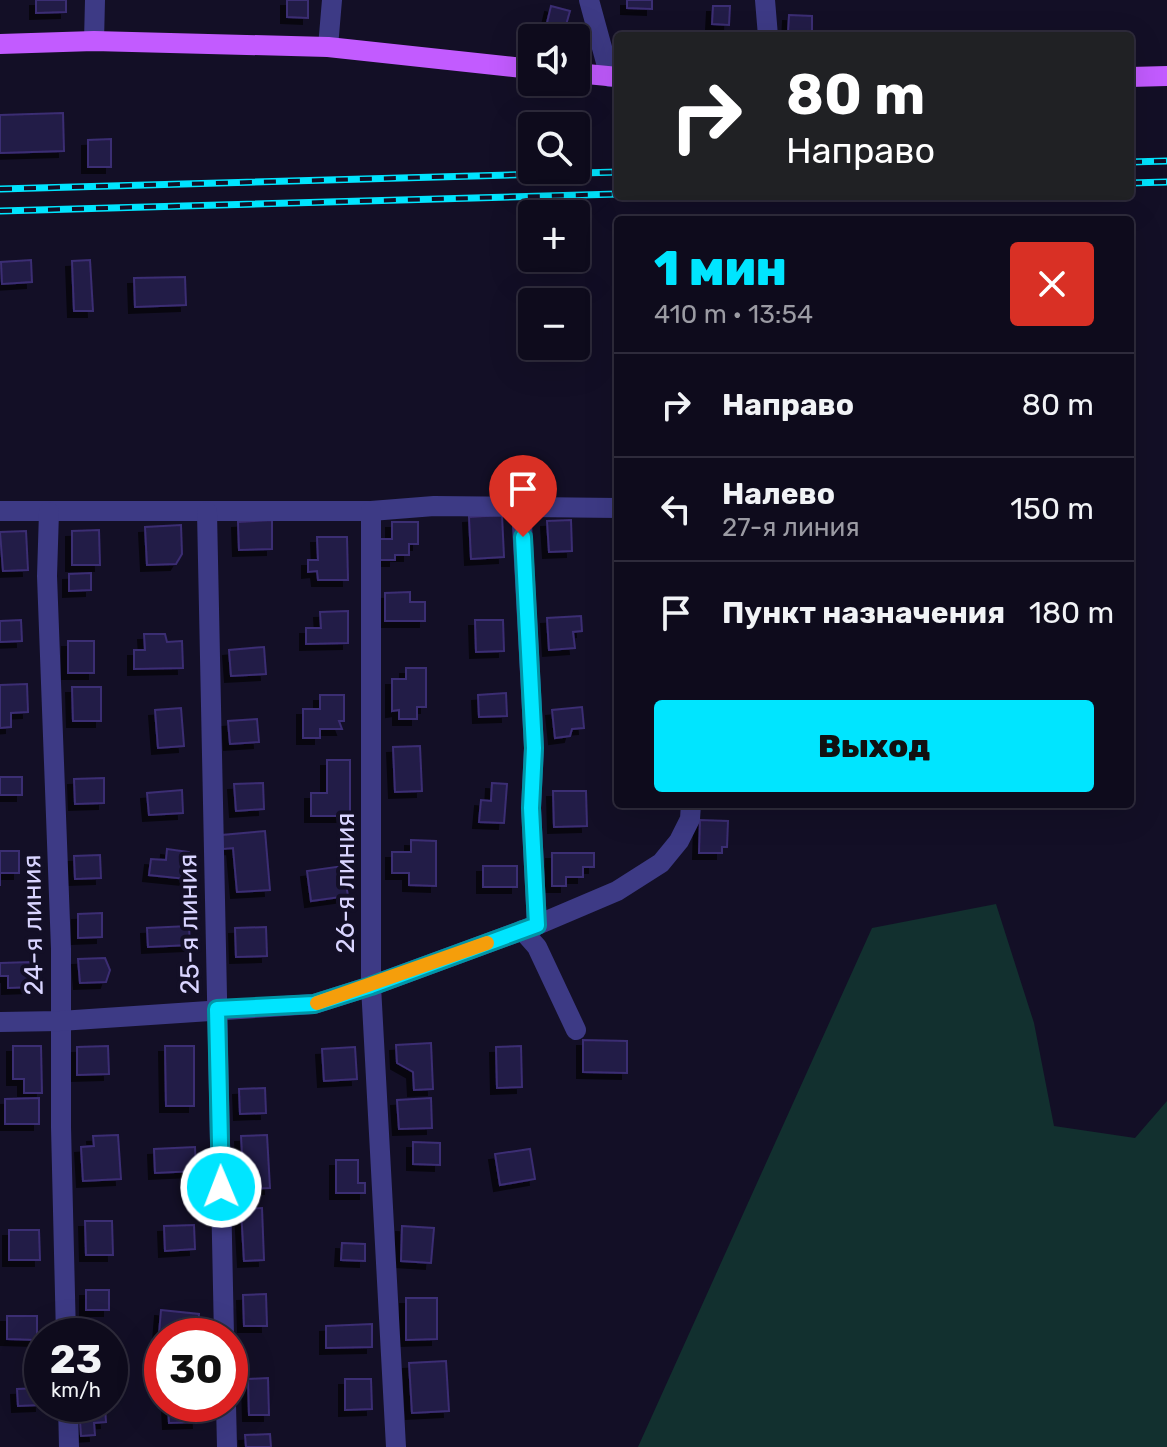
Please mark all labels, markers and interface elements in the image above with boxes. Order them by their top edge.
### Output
map controls [518,24,590,360]
button: sound [518,24,590,96]
text: 80 m [786,62,925,128]
icon: right [654,64,758,168]
button: search [518,112,590,184]
text: Направо [786,129,935,172]
button: + [518,200,590,272]
text: 1 мин [654,240,787,297]
button: close [1010,242,1094,326]
button: − [518,288,590,360]
text: 410 m · 13:54 [654,299,813,330]
icon: right [654,383,698,427]
text: Направо [722,387,854,423]
text: 80 m [1022,387,1094,423]
pin [489,455,557,537]
icon: arrive [501,467,545,511]
text: Налево [722,476,835,512]
icon: left [654,487,698,531]
text: 150 m [1010,491,1094,527]
text: 27-я линия [722,512,860,543]
icon: arrive [654,591,698,635]
text: Пункт назначения [722,595,1005,631]
text: 180 m [1029,595,1114,631]
button: Выход [654,700,1094,792]
street label: 26-я линия [330,813,361,953]
street label: 25-я линия [172,853,206,995]
street label: 24-я линия [16,854,50,996]
position arrow [179,1145,263,1229]
speed limit sign: 30 [144,1318,248,1422]
text: 23 [50,1336,102,1383]
text: km/h [51,1378,101,1402]

